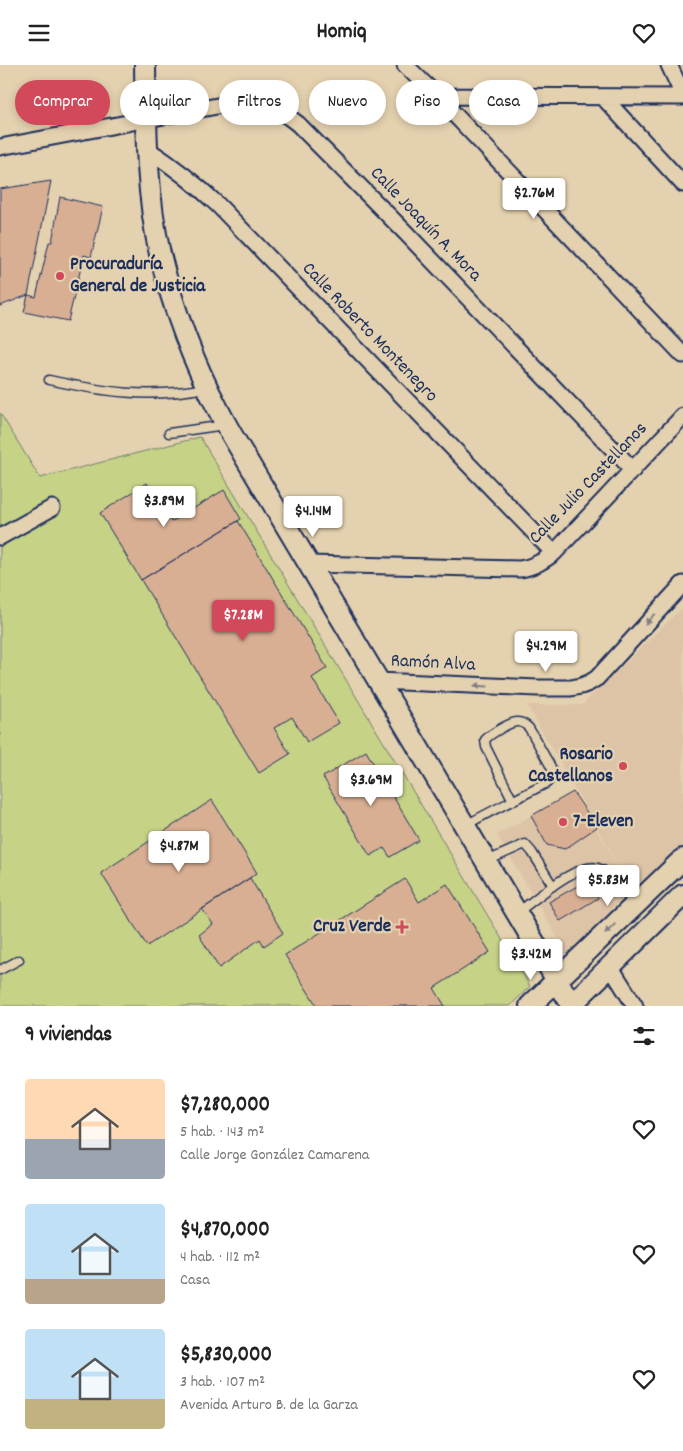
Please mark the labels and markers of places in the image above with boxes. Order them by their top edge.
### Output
pin: $2.76M [493,177,575,220]
place label: Procuraduría General de Justicia [70,252,206,301]
marker: Procuraduría General de Justicia [54,270,66,282]
pin: $3.89M [123,485,205,528]
pin: $4.14M [272,495,354,538]
pin: $7.28M [202,599,284,642]
pin: $4.29M [505,631,587,673]
place label: Rosario Castellanos [528,742,614,791]
marker: Rosario Castellanos [617,760,629,772]
pin: $3.69M [330,765,412,807]
place label: 7-Eleven [573,809,634,836]
marker: 7-Eleven [557,816,569,828]
pin: $4.87M [138,831,220,873]
pin: $5.83M [567,865,649,907]
place label: Cruz Verde [313,914,391,941]
marker: Cruz Verde [395,920,409,934]
pin: $3.42M [490,939,572,981]

